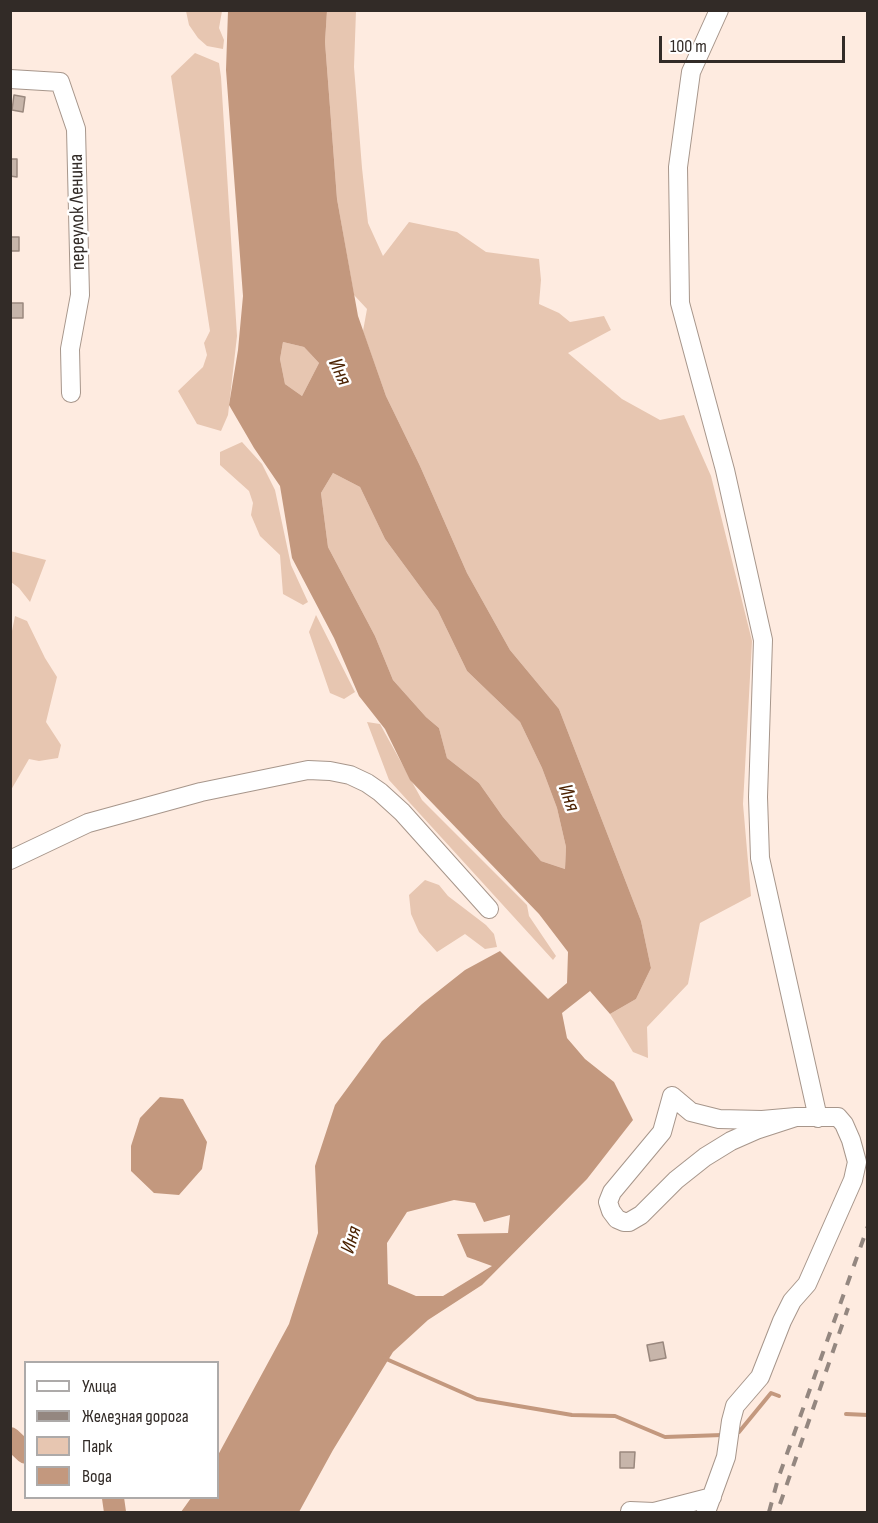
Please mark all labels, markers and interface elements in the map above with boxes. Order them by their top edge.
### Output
scale bar [662,24,848,62]
text: 100 m [670,36,707,57]
street label: переулок Ленина [65,154,91,270]
water label: Иня [322,354,356,390]
water label: Иня [552,781,584,815]
water label: Иня [336,1223,368,1257]
legend [24,1361,219,1499]
text: Улица [82,1376,117,1397]
text: Железная дорога [82,1406,189,1427]
text: Парк [82,1436,112,1457]
text: Вода [82,1466,112,1487]

